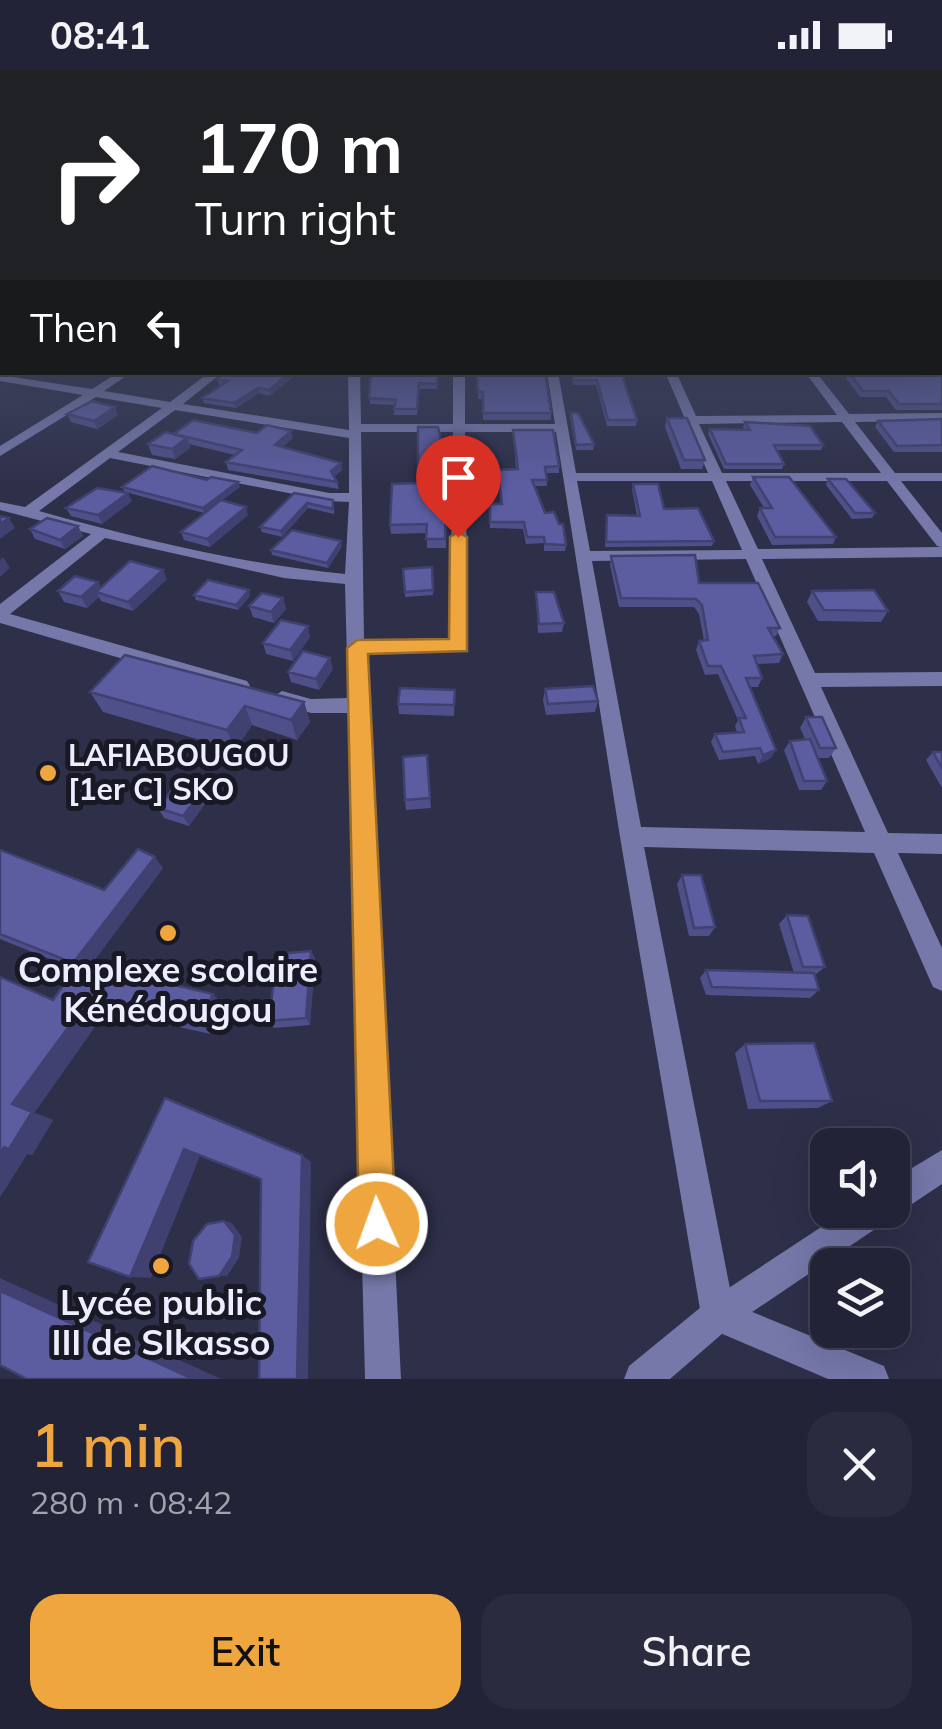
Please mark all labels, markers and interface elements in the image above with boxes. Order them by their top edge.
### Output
text: 08:41 [50,11,151,59]
text: 170 m [195,103,403,191]
icon: right [30,110,160,240]
text: Turn right [195,190,396,246]
icon: left [138,300,193,355]
text: Then [30,304,118,352]
pin [416,435,501,538]
icon: arrive [431,450,486,505]
place label: LAFIABOUGOU [1er C] SKO [68,736,290,808]
marker: LAFIABOUGOU [1er C] SKO [37,762,59,784]
marker: Complexe scolaire Kénédougou [157,922,179,944]
place label: Complexe scolaire Kénédougou [18,947,318,1031]
map controls [810,1128,910,1348]
button: sound [810,1128,910,1228]
position arrow [325,1172,429,1276]
button: layers [810,1248,910,1348]
marker: Lycée public III de SIkasso [150,1255,172,1277]
place label: Lycée public III de SIkasso [51,1280,271,1364]
text: 1 min [30,1407,186,1482]
button: close [807,1412,912,1517]
text: 280 m · 08:42 [30,1482,232,1522]
button: Exit [30,1594,461,1709]
button: Share [481,1594,912,1709]

